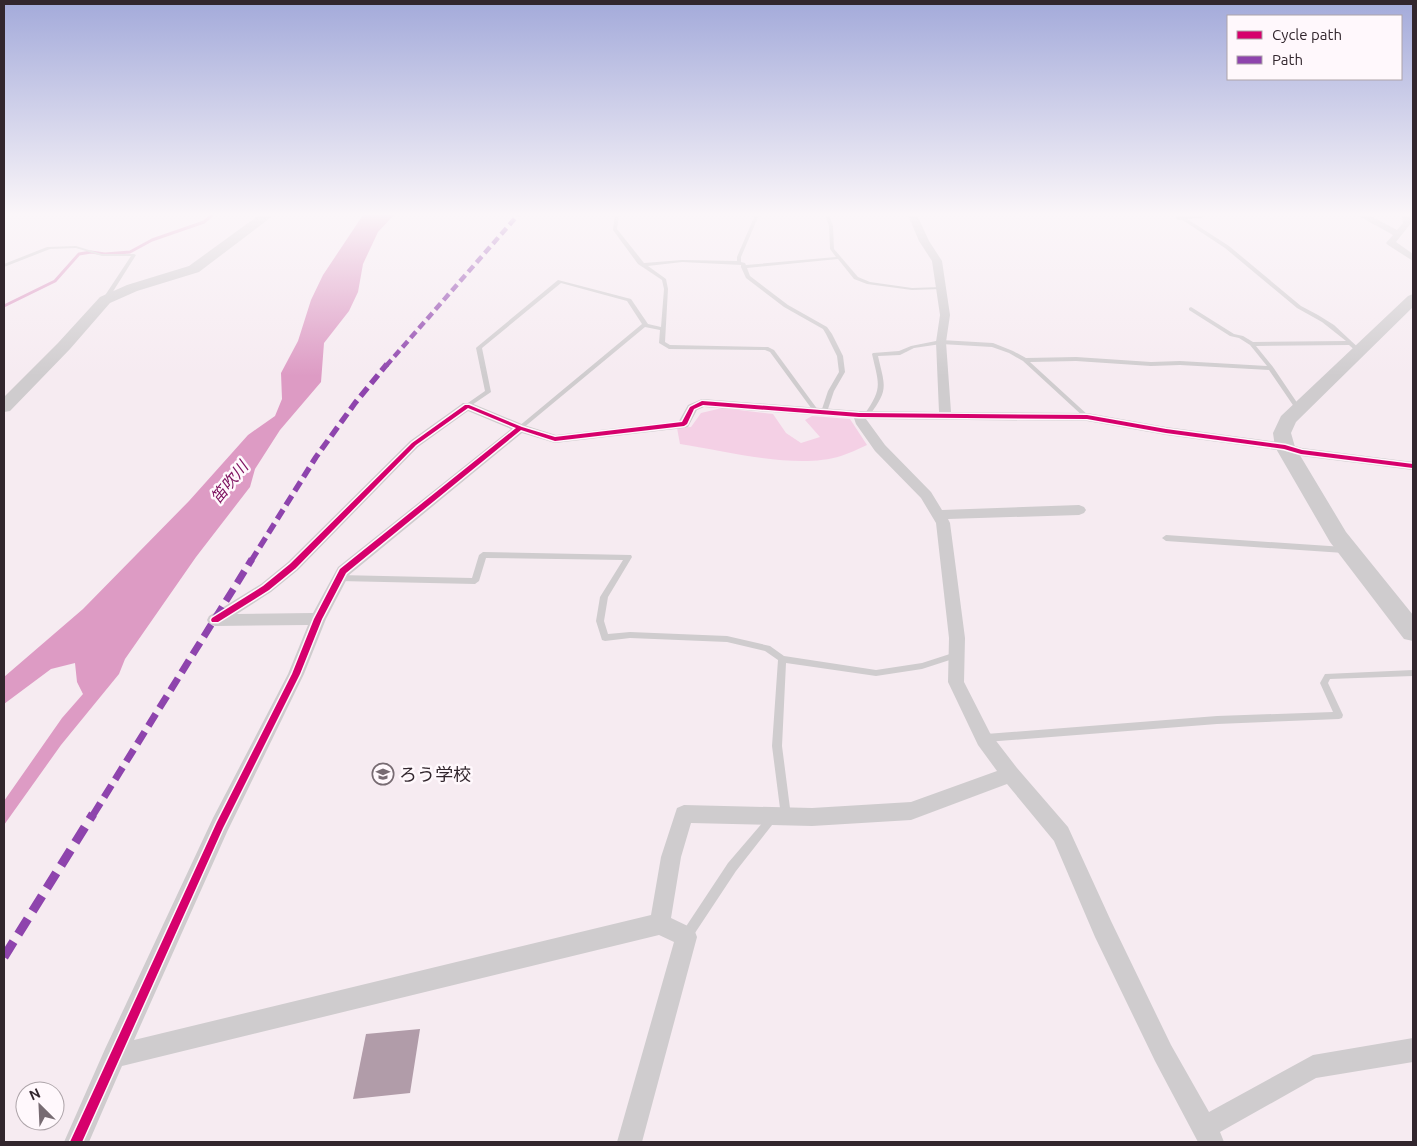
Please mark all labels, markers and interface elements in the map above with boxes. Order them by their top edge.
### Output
legend [1227,15,1402,80]
text: Cycle path [1272,26,1342,43]
text: Path [1272,51,1303,68]
water label: 笛吹川 [207,456,252,506]
school or university icon: ろう学校 [371,762,395,786]
place label: ろう学校 [399,764,471,784]
north arrow [15,1081,65,1131]
text: N [27,1085,43,1104]

